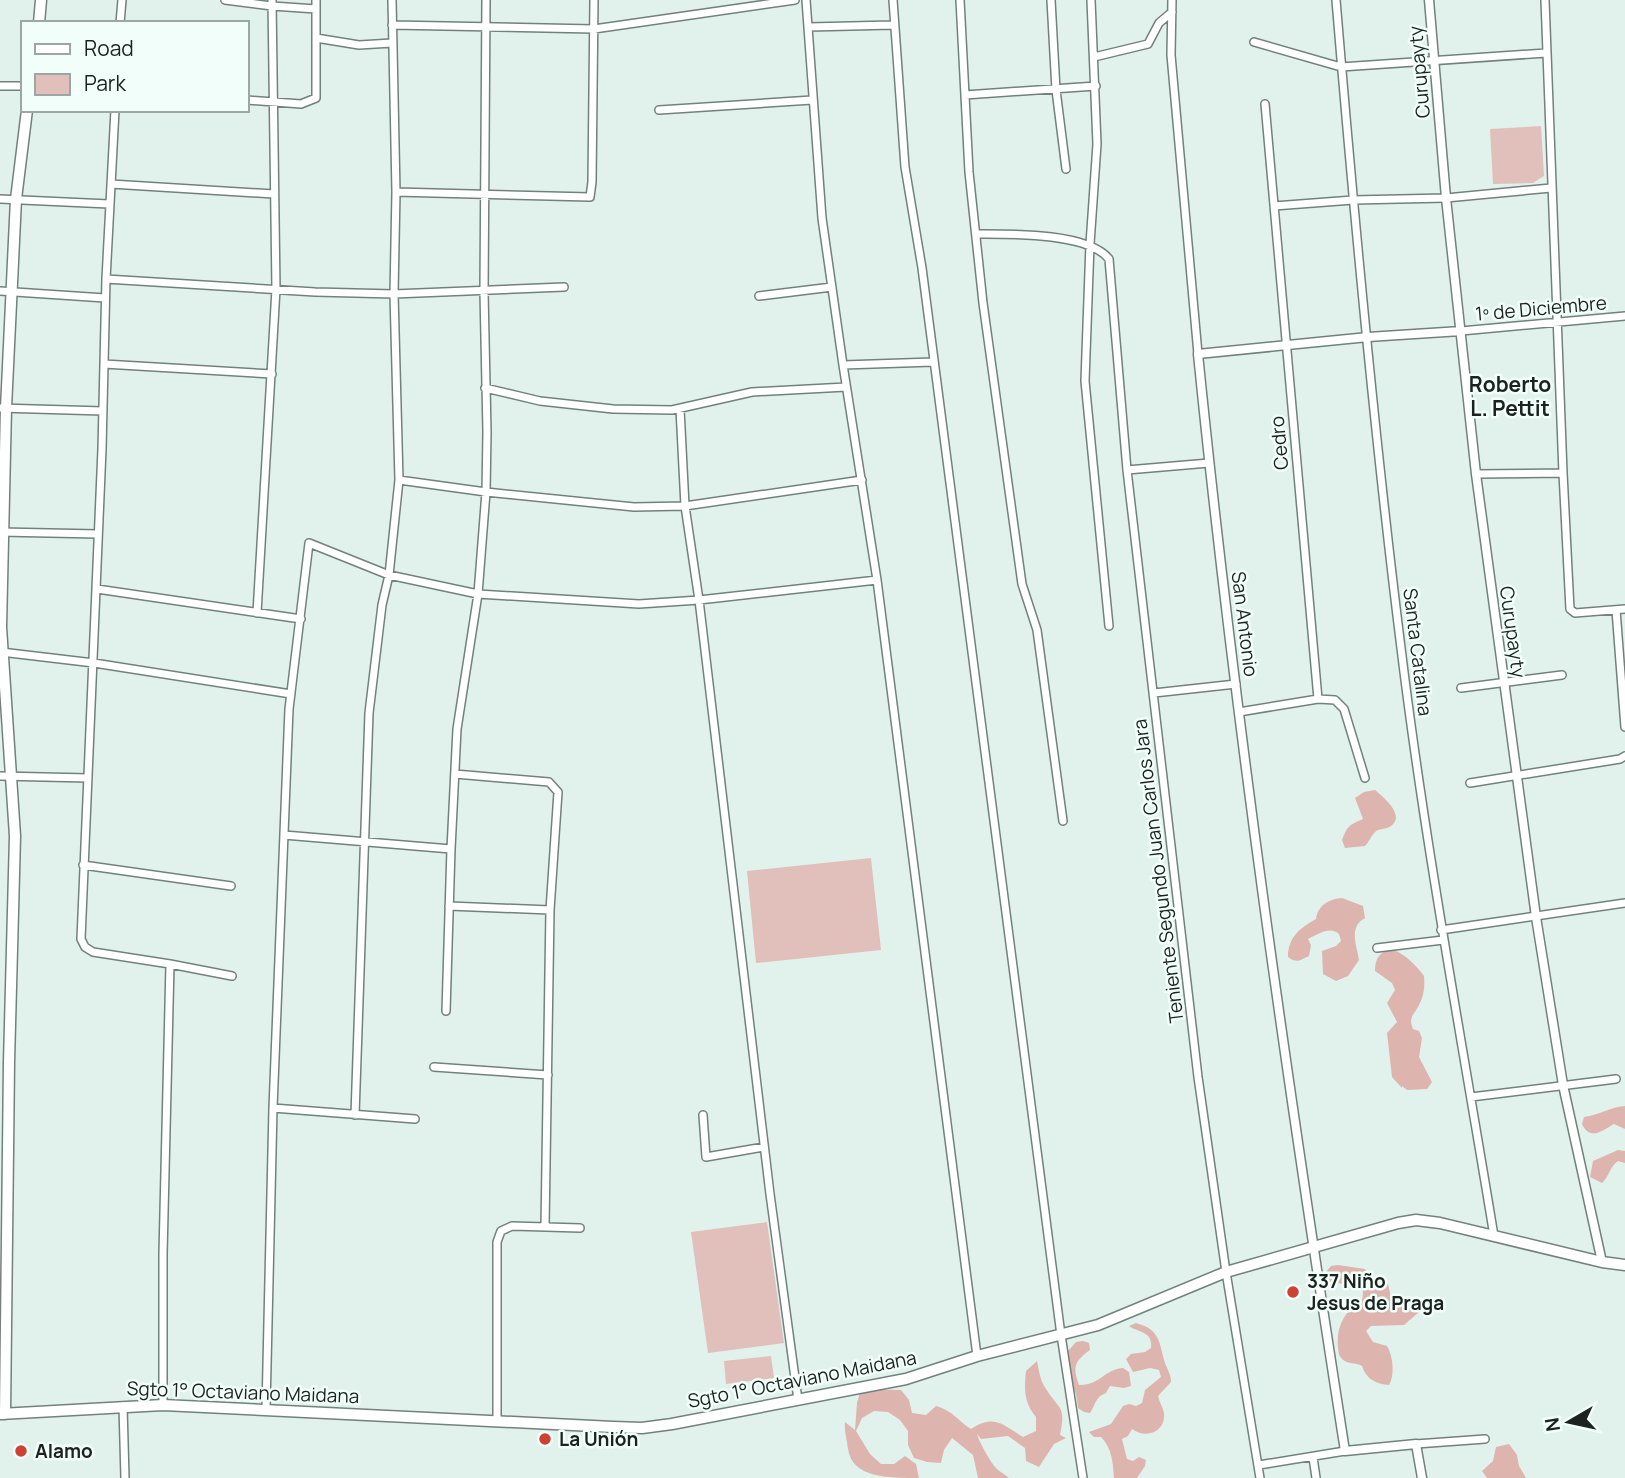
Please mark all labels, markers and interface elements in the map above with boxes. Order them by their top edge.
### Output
legend [21,21,248,112]
street label: Curupayty [1402,25,1436,119]
text: Road [84,34,134,62]
text: Park [84,69,126,97]
street label: 1º de Diciembre [1474,289,1608,327]
district label: Roberto L. Pettit [1469,370,1551,422]
street label: Cedro [1264,415,1294,471]
street label: San Antonio [1226,570,1264,678]
street label: Curupayty [1494,584,1532,680]
street label: Santa Catalina [1397,587,1439,717]
street label: Teniente Segundo Juan Carlos Jara [1126,718,1190,1024]
place label: 337 Niño Jesus de Praga [1307,1268,1444,1316]
marker: 337 Niño Jesus de Praga [1285,1284,1301,1300]
street label: Sgto 1° Octaviano Maidana [685,1344,919,1414]
street label: Sgto 1° Octaviano Maidana [126,1375,360,1409]
north arrow [1534,1387,1604,1457]
text: N [1538,1416,1566,1433]
place label: La Unión [559,1426,638,1452]
marker: La Unión [537,1431,553,1447]
place label: Alamo [35,1438,93,1464]
marker: Alamo [13,1443,29,1459]

